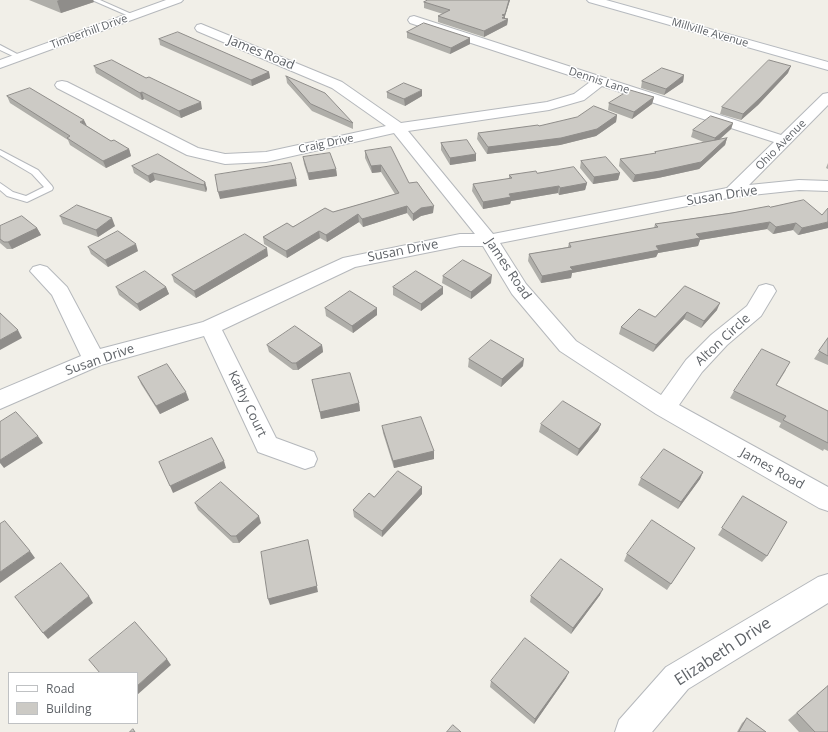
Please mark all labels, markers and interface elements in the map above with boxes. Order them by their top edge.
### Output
street label: Timberhill Drive [49,12,129,52]
street label: Millville Avenue [670,16,750,50]
street label: James Road [225,33,297,73]
street label: Dennis Lane [567,65,631,97]
street label: Ohio Avenue [753,117,809,173]
street label: Craig Drive [297,132,355,156]
street label: Susan Drive [685,183,759,209]
street label: James Road [482,235,534,303]
street label: Susan Drive [366,237,440,265]
street label: Alton Circle [692,311,754,369]
street label: Susan Drive [64,341,136,379]
street label: Kathy Court [224,368,270,440]
street label: James Road [737,445,807,493]
street label: Elizabeth Drive [671,614,775,690]
legend [8,672,138,724]
text: Road [46,680,75,697]
text: Building [46,700,91,717]

